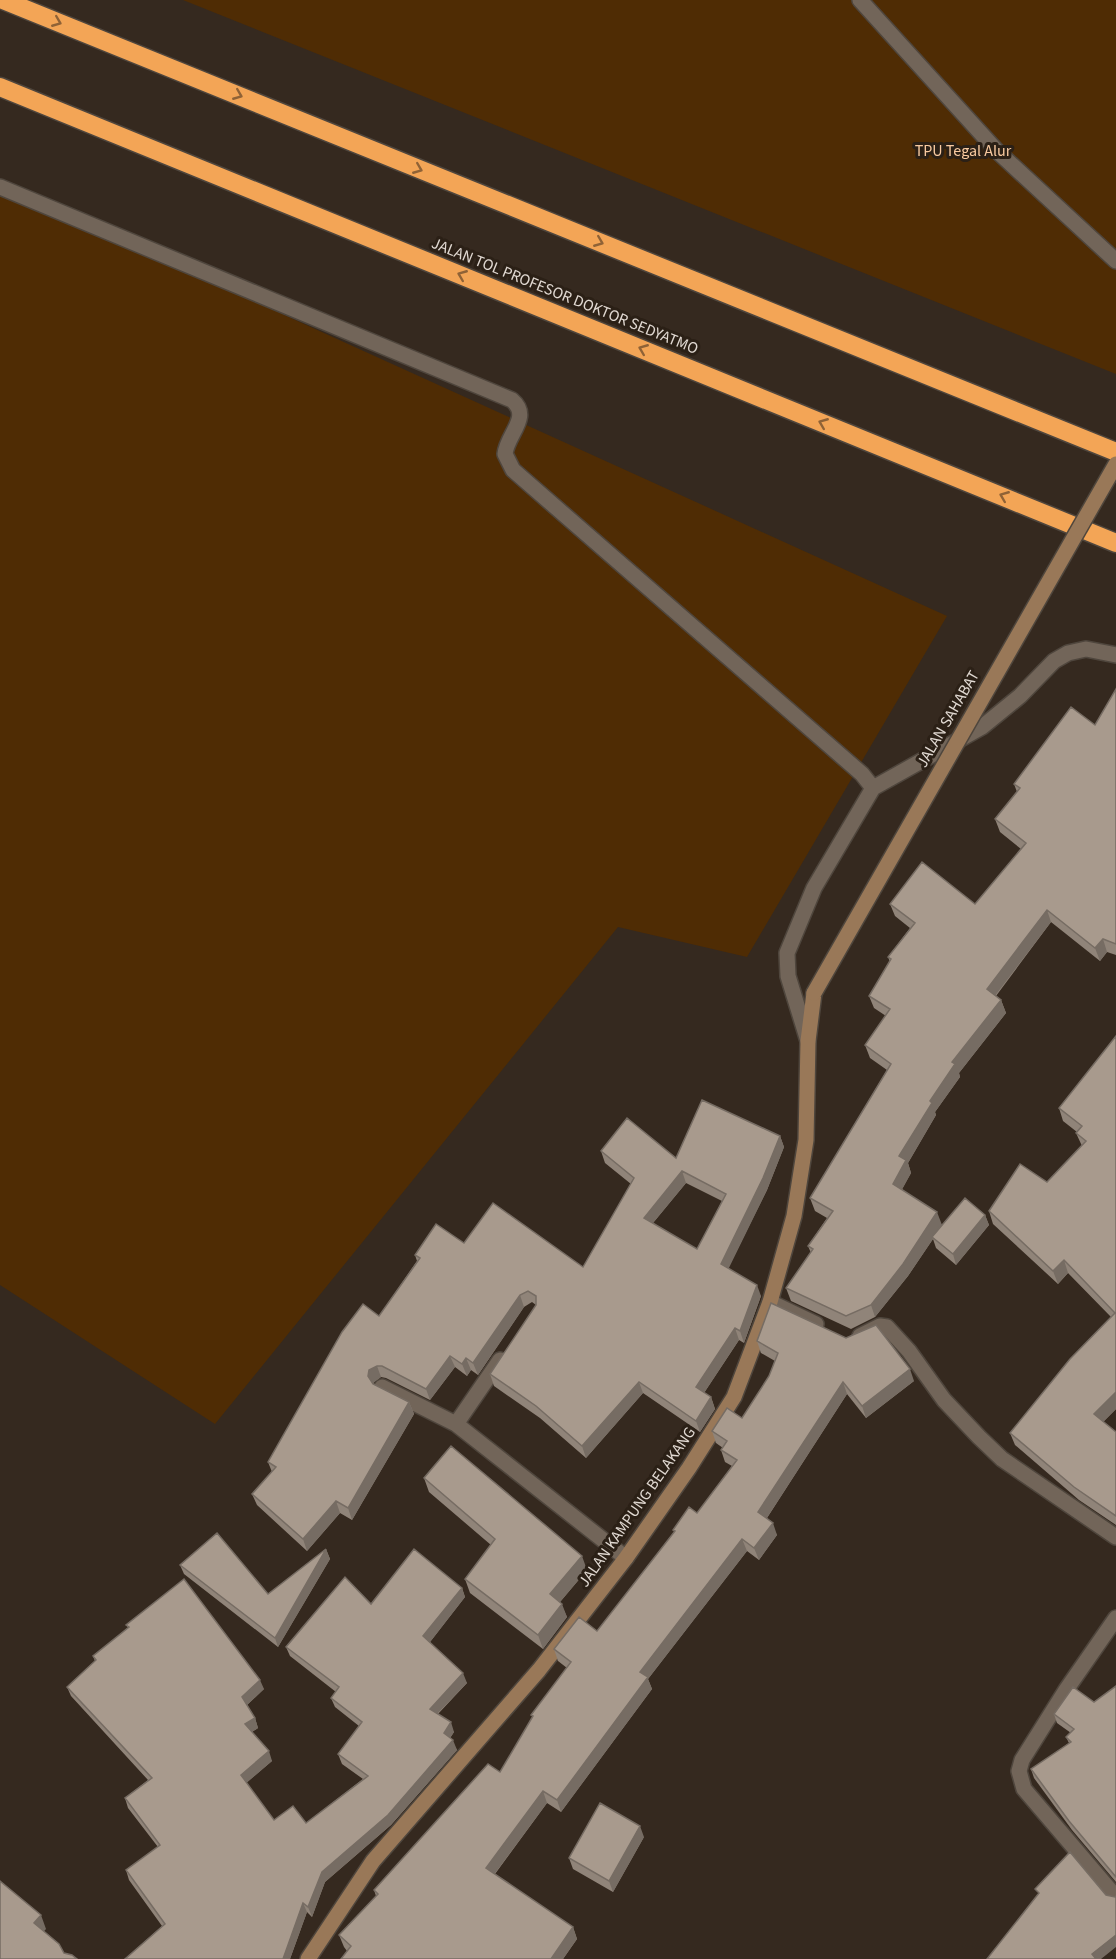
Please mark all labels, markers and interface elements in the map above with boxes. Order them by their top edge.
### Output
one-way arrow [51,15,62,27]
one-way arrow [231,88,242,100]
park label: TPU Tegal Alur [915,140,1012,162]
one-way arrow [412,162,423,174]
street label: JALAN TOL PROFESOR DOKTOR SEDYATMO [428,232,702,360]
one-way arrow [593,235,604,247]
one-way arrow [457,270,468,282]
one-way arrow [638,344,649,356]
one-way arrow [818,417,829,430]
one-way arrow [999,491,1010,503]
street label: JALAN SAHABAT [911,666,985,772]
street label: JALAN KAMPUNG BELAKANG [573,1422,701,1592]

